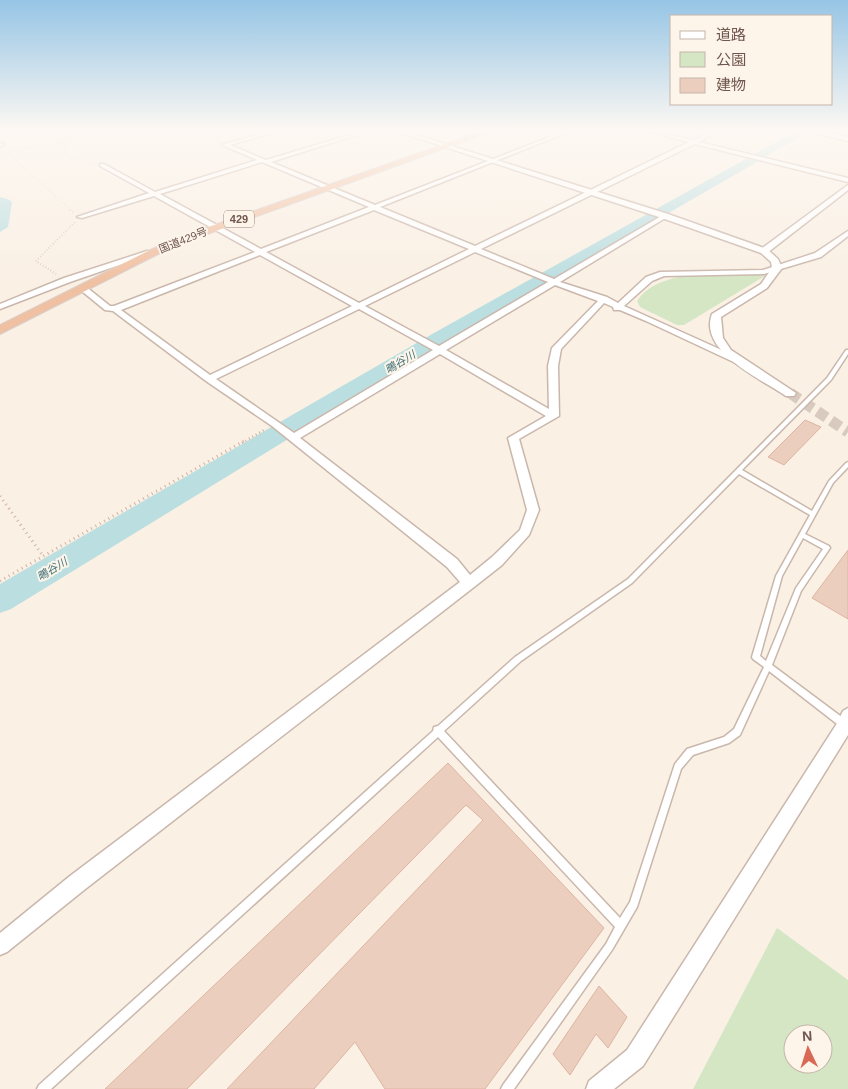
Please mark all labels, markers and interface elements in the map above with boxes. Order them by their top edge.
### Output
legend [670,15,833,105]
text: 道路 [716,26,746,43]
text: 公園 [716,51,746,68]
text: 建物 [716,76,746,93]
road number: 429 [224,210,254,228]
street label: 国道429号 [157,225,209,255]
water label: 鴫谷川 [383,348,418,376]
water label: 鴫谷川 [35,555,70,583]
north arrow [783,1024,833,1074]
text: N [801,1028,813,1044]

